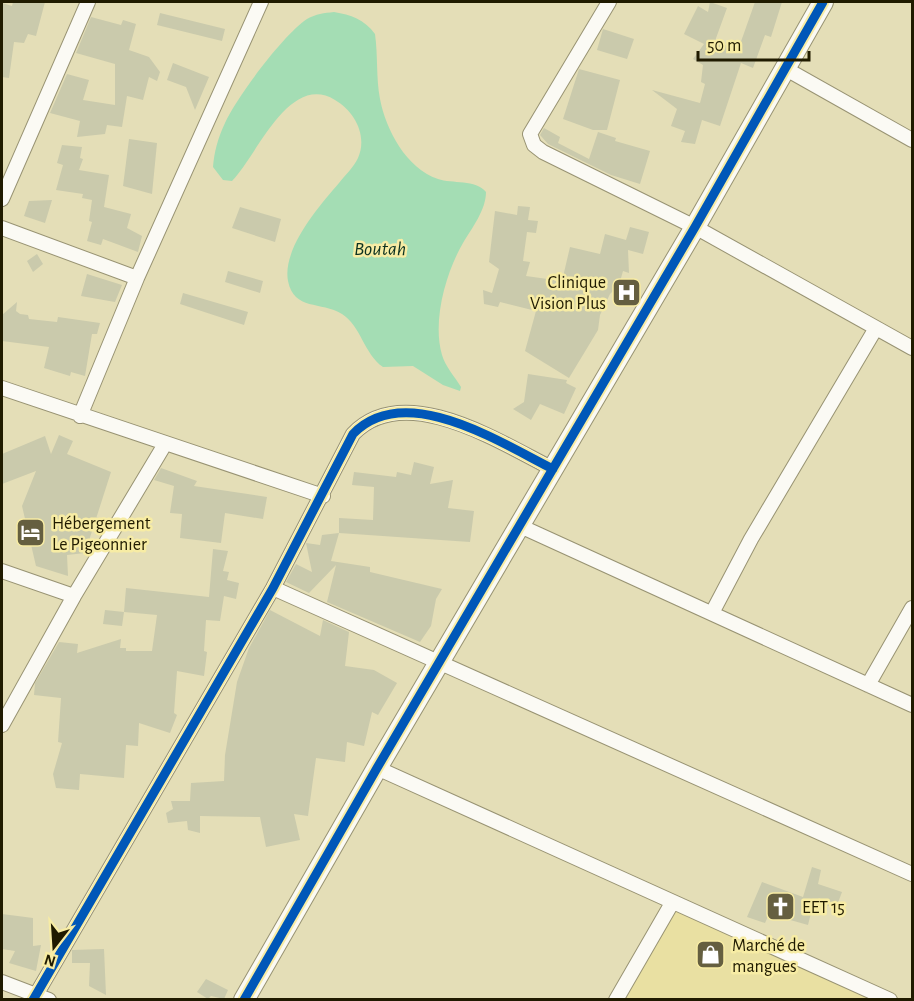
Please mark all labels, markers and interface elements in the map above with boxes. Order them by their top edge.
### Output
scale bar [698,24,809,62]
text: 50 m [707,37,741,55]
water label: Boutah [354,239,406,259]
place label: Clinique Vision Plus [530,274,606,313]
hospital icon: Clinique Vision Plus [611,276,643,308]
place label: Hébergement Le Pigeonnier [52,515,151,554]
hotel icon: Hébergement Le Pigeonnier [15,517,47,549]
church icon: EET 15 [765,891,797,923]
place label: EET 15 [802,899,845,917]
north arrow [24,917,84,977]
place label: Marché de mangues [732,937,805,976]
shop icon: Marché de mangues [695,939,727,971]
text: N [42,951,58,970]

